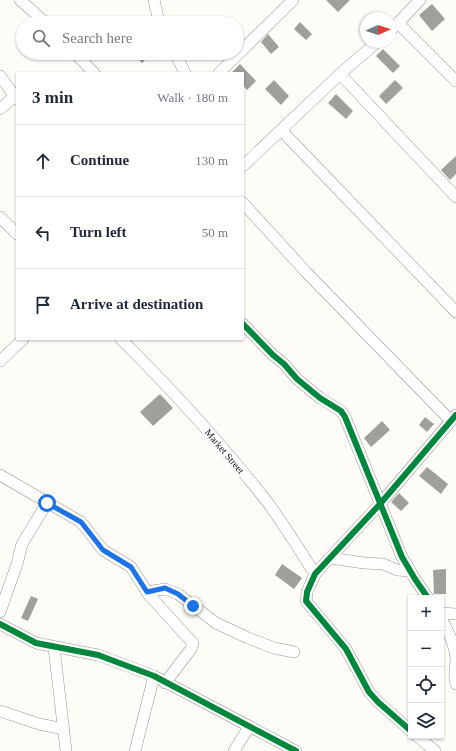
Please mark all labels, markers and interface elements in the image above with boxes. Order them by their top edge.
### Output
north arrow [360,12,396,48]
search box [16,16,244,60]
icon: search [30,27,52,49]
text: Search here [62,30,132,46]
text: 3 min [32,88,73,107]
text: Walk · 180 m [157,90,228,105]
icon: ahead [32,150,54,172]
text: Continue [70,152,129,168]
text: 130 m [195,153,228,168]
icon: left [32,222,54,244]
text: Turn left [70,224,127,240]
text: 50 m [202,225,228,240]
icon: arrive [32,294,54,316]
text: Arrive at destination [70,296,203,312]
street label: Market Street [203,427,247,476]
route start [38,494,56,512]
map controls [408,595,444,739]
button: + [408,595,444,631]
route end [184,597,202,615]
button: − [408,631,444,667]
button: locate [408,667,444,703]
button: layers [408,703,444,739]

